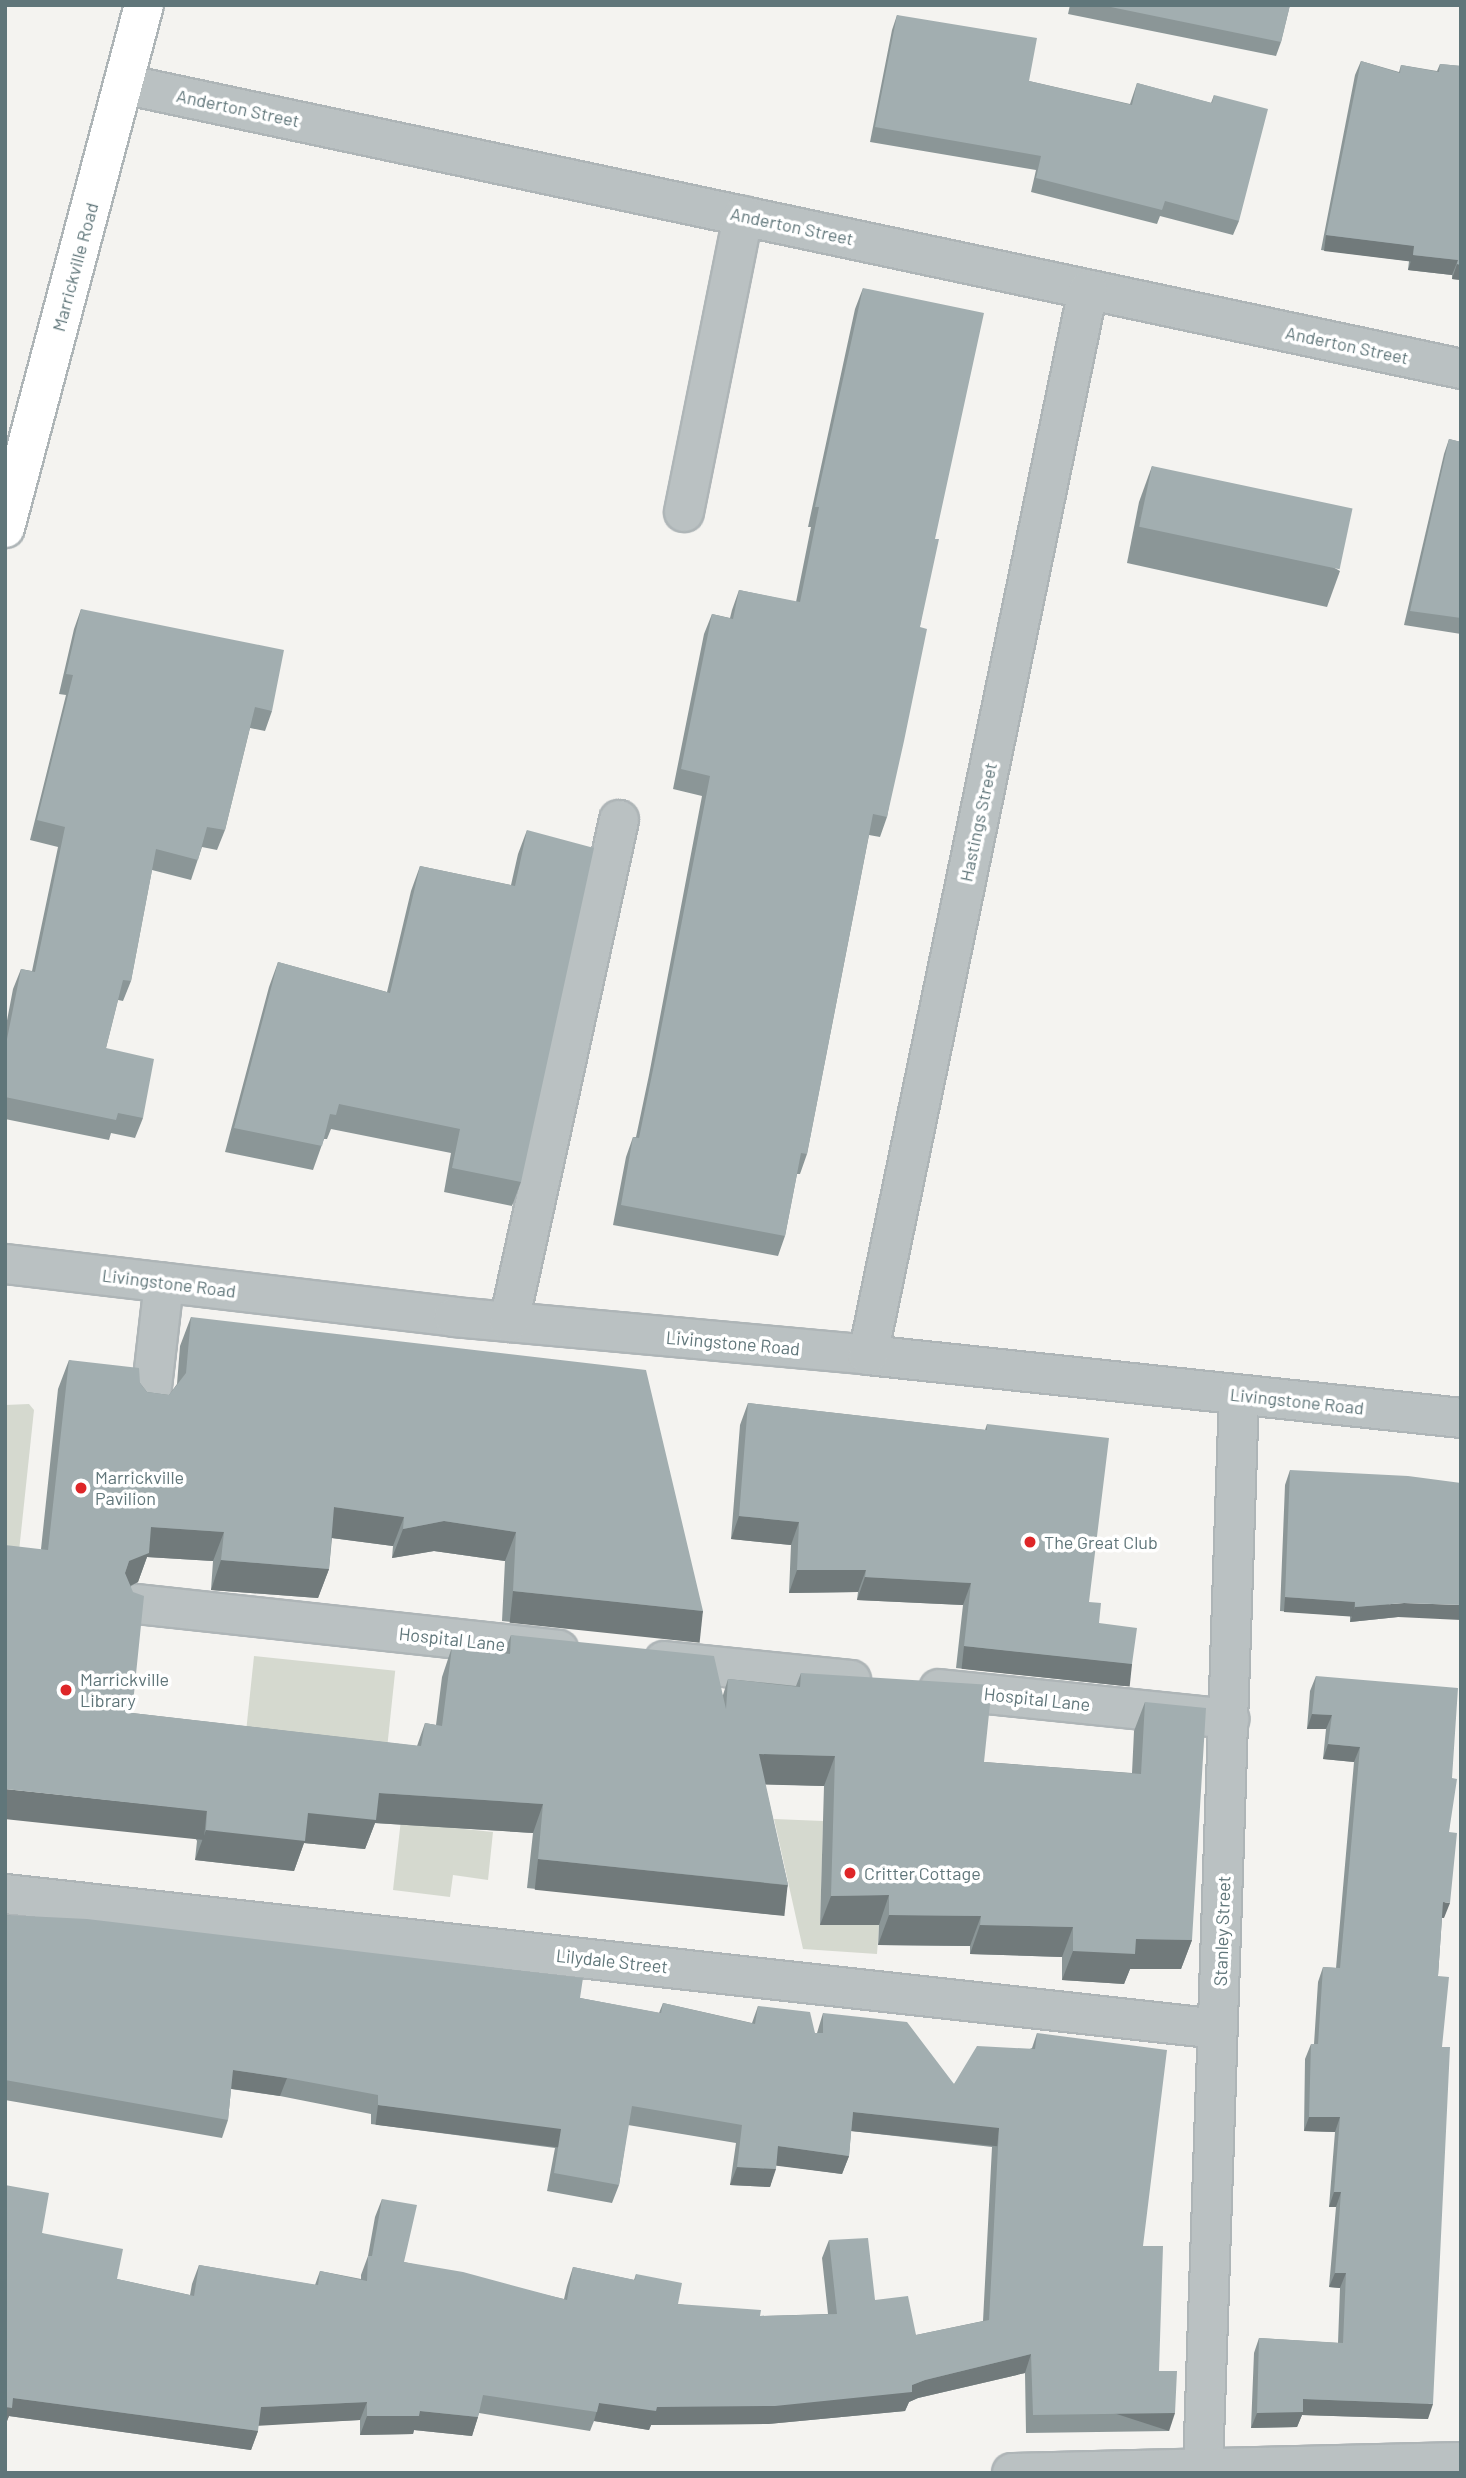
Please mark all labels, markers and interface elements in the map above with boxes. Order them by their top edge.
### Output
street label: Anderton Street [174,84,302,132]
street label: Marrickville Road [47,200,103,334]
street label: Anderton Street [728,202,856,250]
street label: Anderton Street [1283,321,1411,369]
street label: Hastings Street [955,760,1001,884]
street label: Livingstone Road [101,1264,237,1302]
street label: Livingstone Road [665,1326,801,1360]
street label: Livingstone Road [1229,1383,1365,1419]
place label: Marrickville Pavilion [95,1467,184,1510]
marker: Marrickville Pavilion [73,1480,89,1496]
place label: The Great Club [1044,1531,1158,1553]
marker: The Great Club [1022,1534,1038,1550]
street label: Hospital Lane [398,1623,506,1655]
place label: Marrickville Library [80,1669,169,1712]
marker: Marrickville Library [58,1682,74,1698]
street label: Hospital Lane [983,1683,1091,1715]
place label: Critter Cottage [864,1862,981,1884]
marker: Critter Cottage [842,1865,858,1881]
street label: Stanley Street [1209,1875,1235,1987]
street label: Lilydale Street [555,1944,669,1978]

